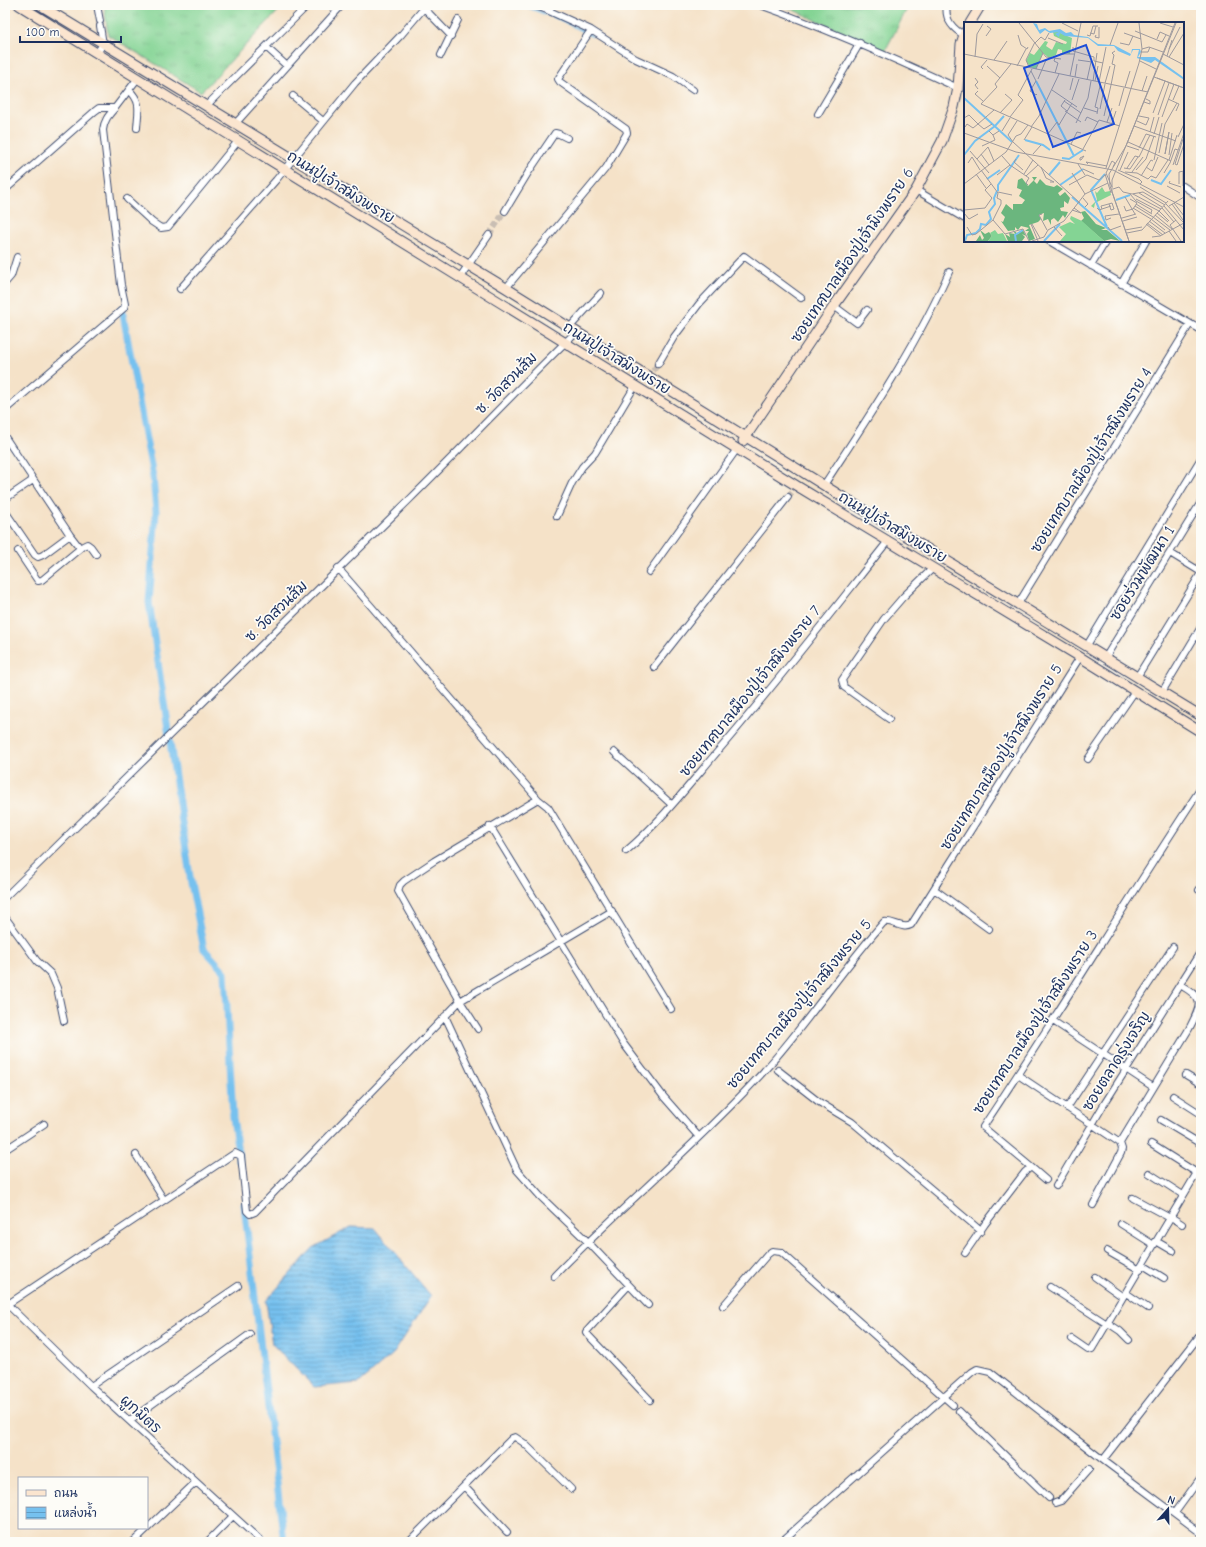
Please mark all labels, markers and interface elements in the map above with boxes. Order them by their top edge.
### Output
scale bar [20,18,121,44]
inset map [964,22,1184,242]
text: 100 m [26,25,59,39]
street label: ถนนปู่เจ้าสมิงพราย [283,146,399,229]
street label: ซอยเทศบาลเมืองปู่เจ้ามิงพราย 6 [786,164,919,347]
street label: ถนนปู่เจ้าสมิงพราย [559,317,675,400]
street label: ซ. วัดสวนส้ม [471,348,541,418]
street label: ซอยเทศบาลเมืองปู่เจ้าสมิงพราย 4 [1026,364,1157,557]
street label: ถนนปู่เจ้าสมิงพราย [835,487,951,568]
street label: ซอยร่วมพัฒนา 1 [1105,522,1178,624]
street label: ซ. วัดสวนส้ม [240,576,311,645]
street label: ซอยเทศบาลเมืองปู่เจ้าสมิงพราย 7 [675,601,826,781]
street label: ซอยเทศบาลเมืองปู่เจ้าสมิงพราย 5 [935,660,1068,854]
street label: ซอยเทศบาลเมืองปู่เจ้าสมิงพราย 5 [722,915,877,1094]
street label: ซอยเทศบาลเมืองปู่เจ้าสมิงพราย 3 [968,926,1103,1118]
street label: ซอยตลาดรุ่งเจริญ [1077,1007,1156,1115]
street label: ผูกมิตร [115,1391,165,1439]
legend [18,1477,148,1529]
text: ถนน [54,1486,78,1500]
north arrow [1148,1489,1188,1529]
text: N [1166,1493,1177,1507]
text: แหล่งน้ำ [54,1502,97,1520]

